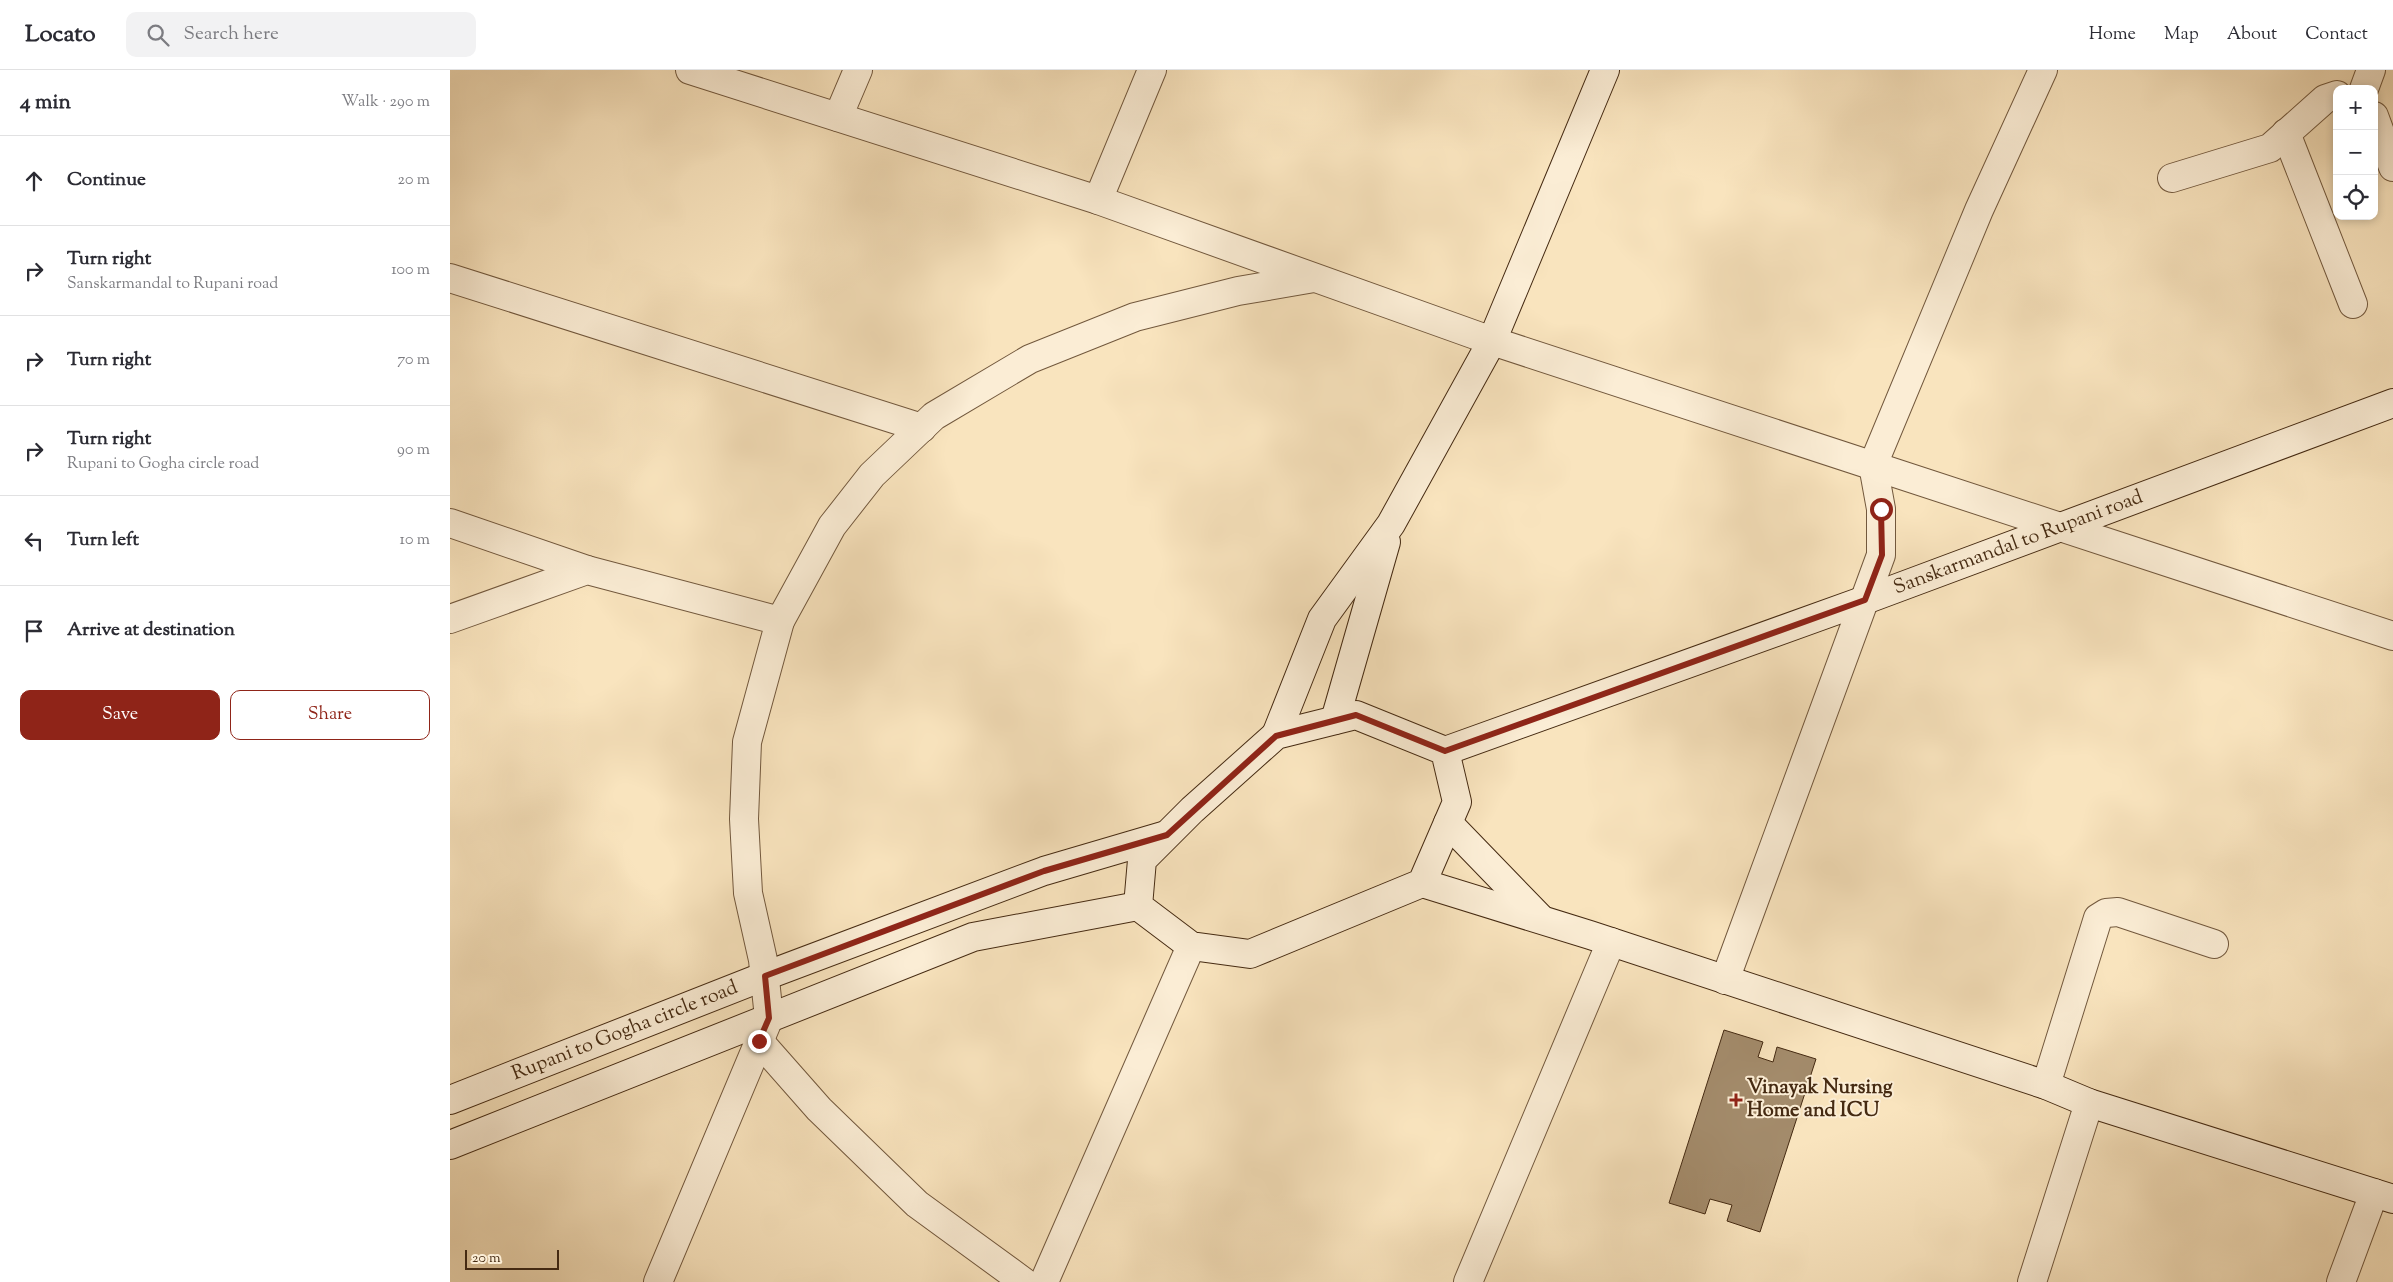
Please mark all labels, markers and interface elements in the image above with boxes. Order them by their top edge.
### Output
search box [126,12,476,57]
text: Locato [25,18,96,52]
icon: search [144,21,172,49]
text: Search here [184,21,279,48]
text: Home [2089,22,2136,48]
text: Map [2164,22,2199,48]
text: About [2227,22,2277,48]
text: Contact [2305,22,2368,48]
map controls [2333,85,2378,220]
button: + [2333,85,2378,130]
text: 4 min [20,88,71,118]
text: Walk · 290 m [341,91,430,114]
button: − [2333,130,2378,175]
icon: ahead [20,167,48,195]
text: Continue [67,167,146,194]
text: 20 m [397,169,430,192]
button: locate [2333,175,2378,220]
text: Turn right [67,246,151,273]
icon: right [20,257,48,285]
text: 100 m [391,259,430,282]
text: Sanskarmandal to Rupani road [67,273,278,296]
icon: right [20,347,48,375]
text: Turn right [67,347,151,374]
text: 70 m [397,349,430,372]
text: Turn right [67,426,151,453]
icon: right [20,437,48,465]
text: 90 m [397,439,430,462]
text: Rupani to Gogha circle road [67,453,259,476]
street label: Sanskarmandal to Rupani road [1889,483,2147,603]
route start [1870,498,1893,521]
icon: left [20,527,48,555]
text: Turn left [67,527,139,554]
text: 10 m [400,529,430,552]
icon: arrive [20,617,48,645]
text: Arrive at destination [67,617,235,644]
button: Save [20,690,220,740]
button: Share [230,690,430,740]
street label: Rupani to Gogha circle road [508,974,742,1089]
route end [748,1030,771,1053]
place label: Vinayak Nursing Home and ICU [1747,1074,1893,1126]
marker: Vinayak Nursing Home and ICU [1729,1093,1743,1107]
scale bar [465,1247,559,1270]
text: 20 m [472,1249,501,1269]

